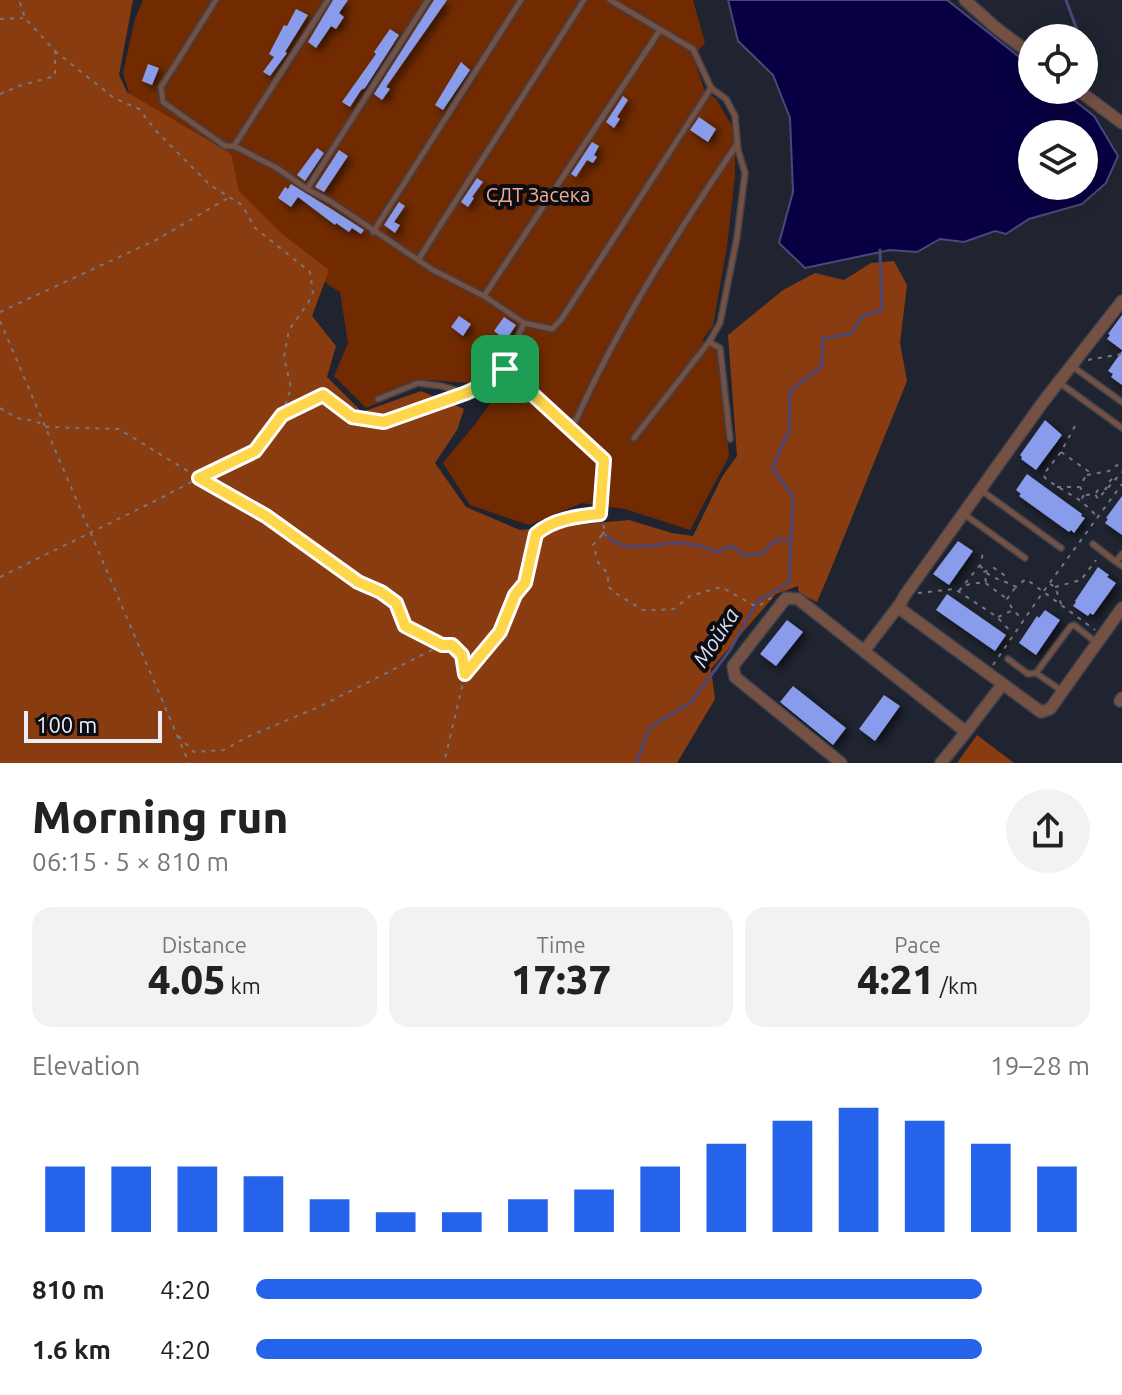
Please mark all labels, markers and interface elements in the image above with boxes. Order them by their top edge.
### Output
map controls [1018,24,1098,200]
button: locate [1018,24,1098,104]
button: layers [1018,120,1098,200]
park label: СДТ Засека [486,183,590,206]
pin [471,335,539,403]
icon: arrive [483,347,527,391]
water label: Мойка [687,603,743,671]
scale bar [24,707,162,743]
text: 100 m [36,712,97,737]
button: share [1006,789,1090,873]
text: Morning run [32,792,288,841]
text: 06:15 · 5 × 810 m [32,847,229,876]
text: Distance [162,932,247,957]
text: Time [536,932,586,957]
text: Pace [894,932,941,957]
text: 4.05 [148,957,226,1002]
text: 17:37 [511,957,611,1002]
text: 4:21 [857,957,935,1002]
text: km [226,973,261,998]
text: /km [935,973,978,998]
text: Elevation [32,1051,140,1080]
text: 19–28 m [990,1051,1090,1080]
text: 810 m [32,1275,105,1304]
text: 4:20 [160,1275,210,1304]
text: 1.6 km [32,1335,111,1364]
text: 4:20 [160,1335,210,1364]

